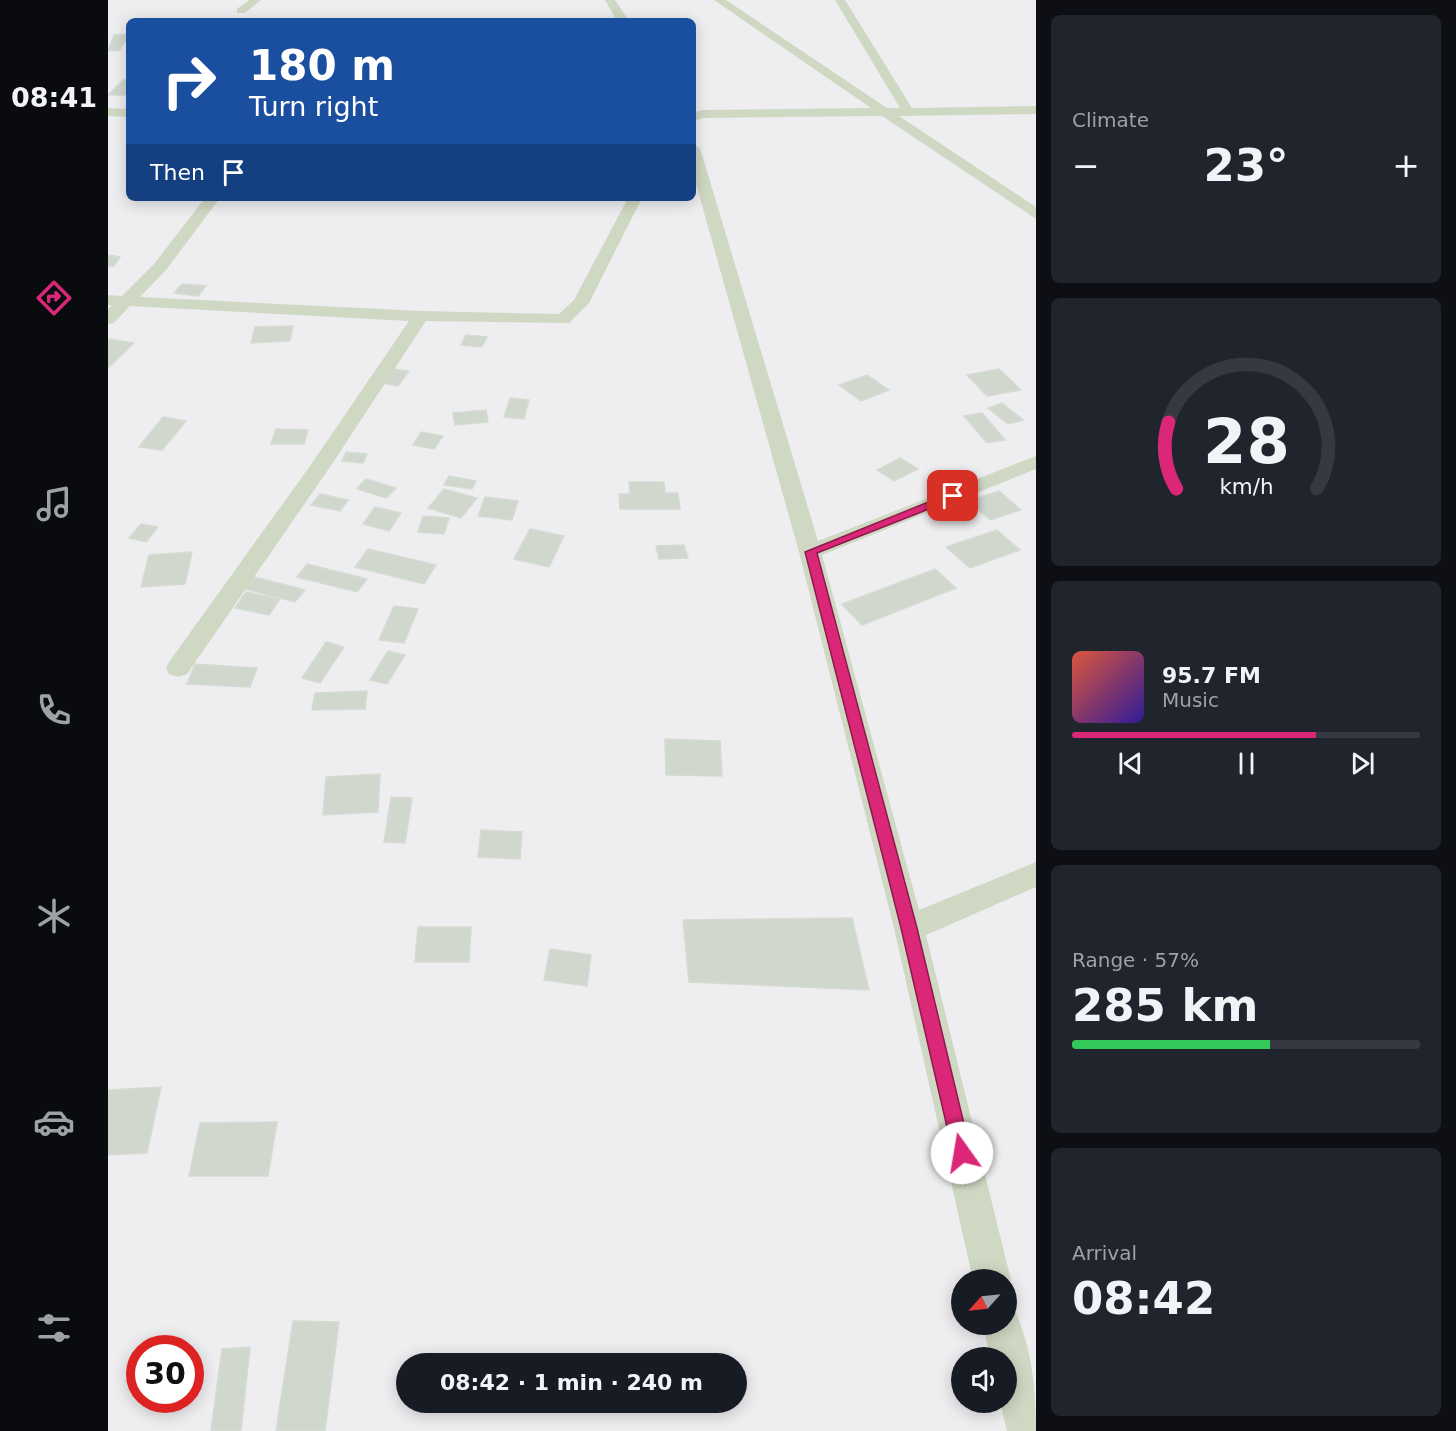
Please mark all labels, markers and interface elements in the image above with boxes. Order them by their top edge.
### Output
text: 180 m [249,41,395,90]
icon: right [150,42,228,120]
text: 08:41 [11,82,97,113]
text: Turn right [249,91,378,122]
text: Climate [1072,108,1149,132]
text: 23° [1203,139,1289,192]
text: − [1072,146,1100,185]
text: + [1392,146,1420,185]
icon: arrive [217,156,250,189]
text: Then [150,160,205,185]
icon: directions [33,277,75,319]
text: 28 [1203,405,1289,478]
pin [927,470,978,521]
text: km/h [1219,475,1273,500]
icon: arrive [936,479,969,512]
icon: music [33,483,75,525]
text: 95.7 FM [1162,663,1261,688]
text: Music [1162,688,1219,712]
icon: phone [33,689,75,731]
icon: previous [1114,747,1147,780]
icon: pause [1230,747,1263,780]
icon: next [1346,747,1379,780]
icon: climate [33,895,75,937]
text: Range · 57% [1072,948,1199,972]
text: 285 km [1072,979,1258,1032]
icon: car [33,1101,75,1143]
position arrow [930,1121,994,1185]
text: Arrival [1072,1241,1137,1265]
north arrow [951,1269,1017,1335]
map controls [951,1269,1017,1413]
text: 08:42 [1072,1272,1215,1325]
icon: filters [33,1307,75,1349]
speed limit sign: 30 [126,1335,204,1413]
button: sound [951,1347,1017,1413]
text: 08:42 · 1 min · 240 m [440,1370,703,1395]

